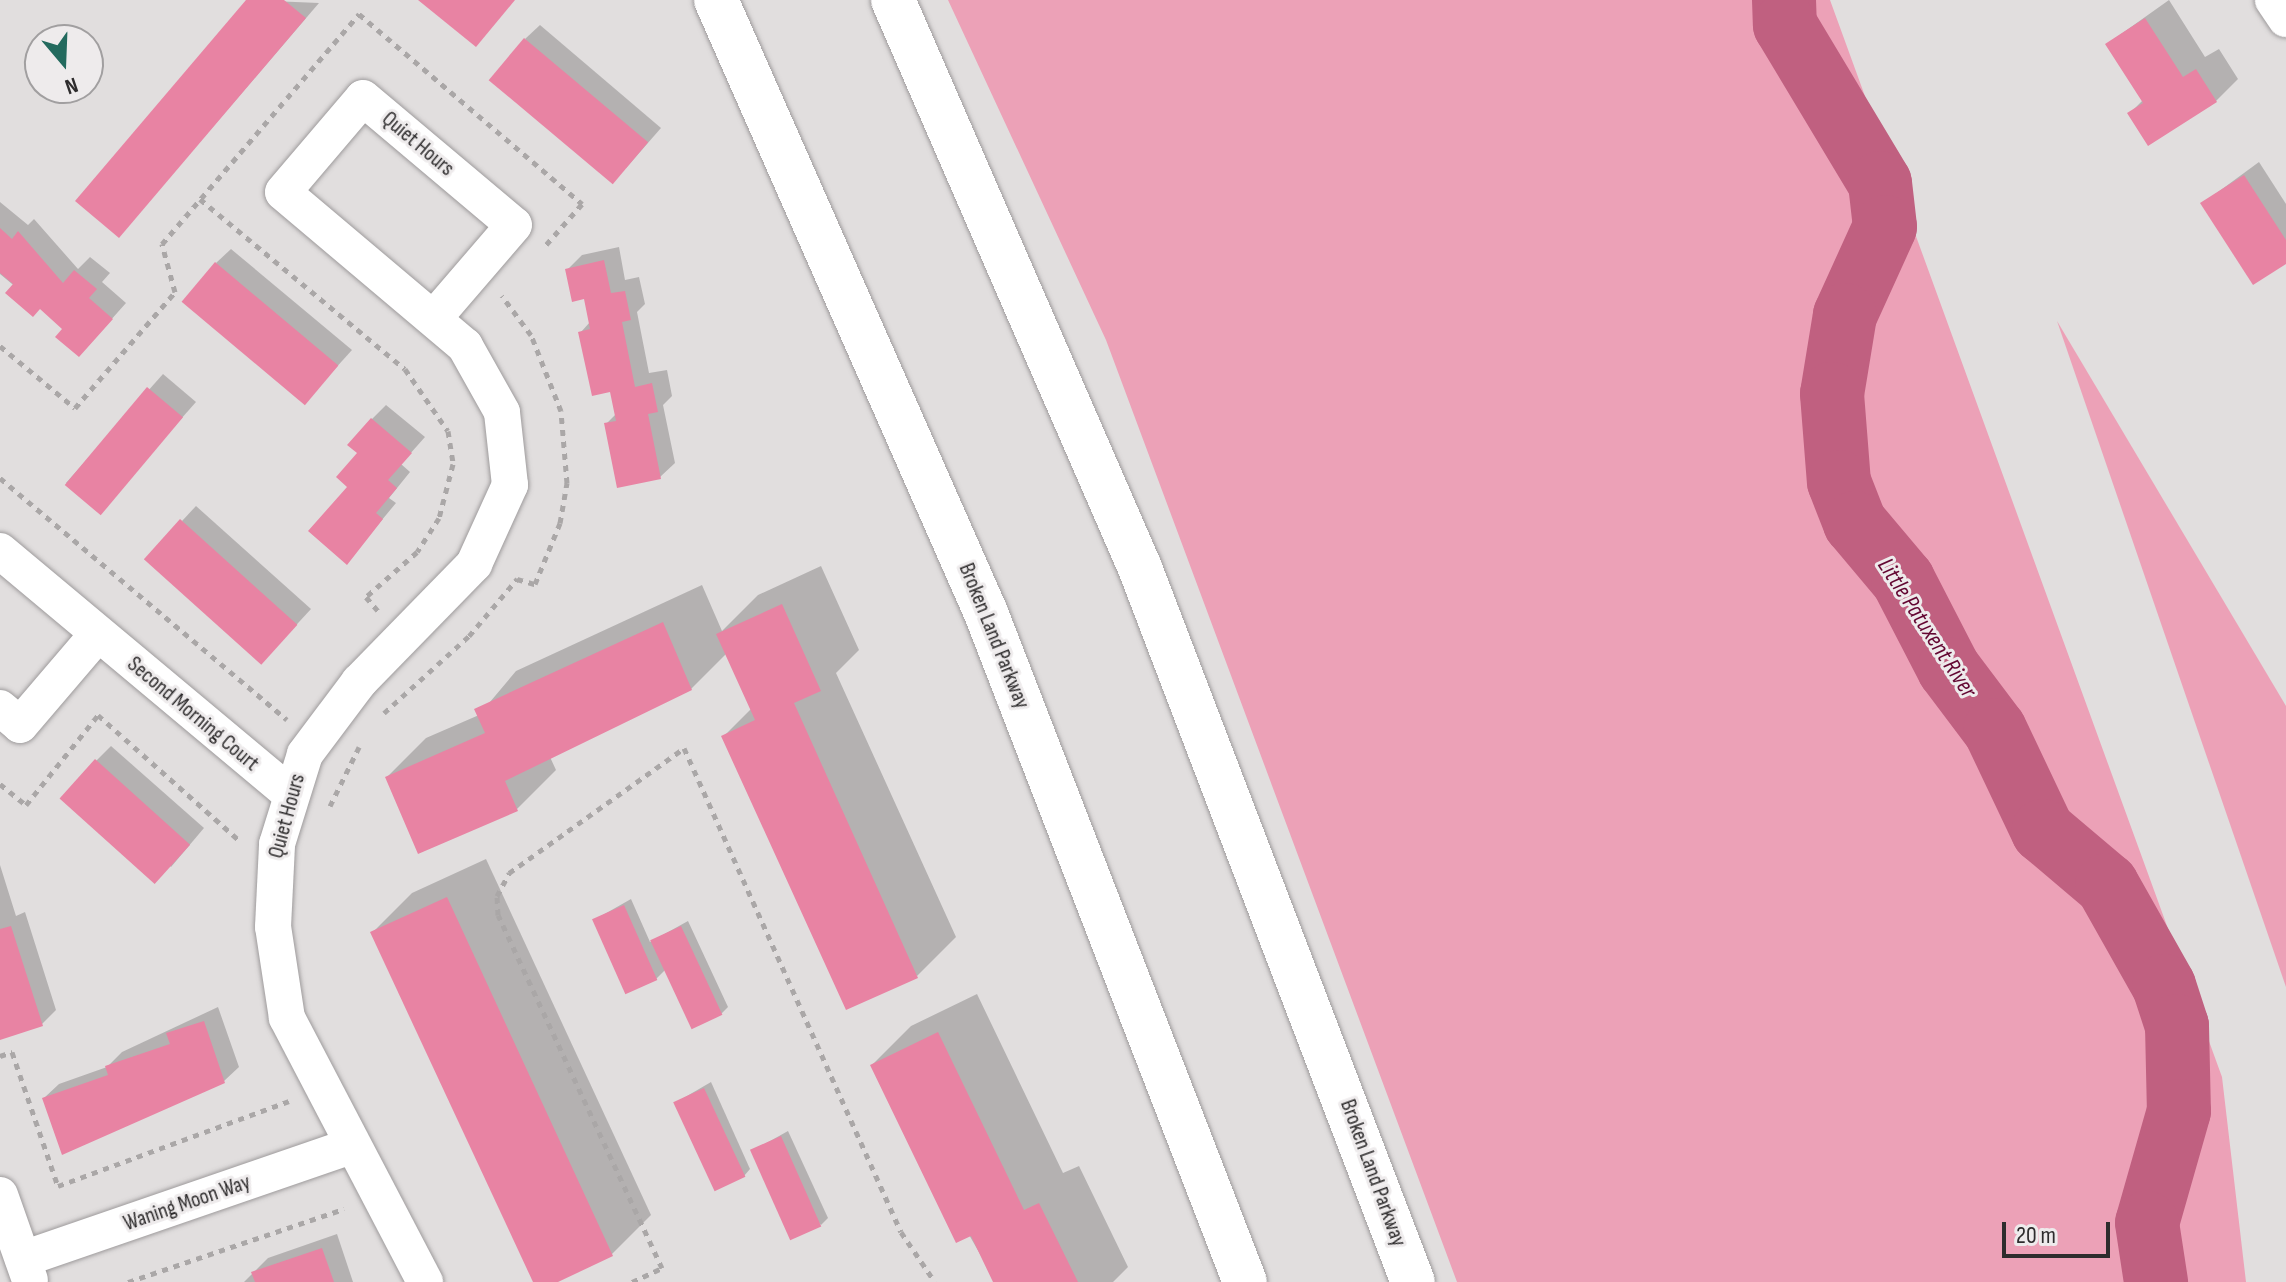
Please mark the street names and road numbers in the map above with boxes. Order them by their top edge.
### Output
street label: Quiet Hours [376,106,460,182]
street label: Broken Land Parkway [953,559,1035,713]
street label: Second Morning Court [122,651,264,777]
street label: Quiet Hours [263,771,311,861]
street label: Broken Land Parkway [1334,1096,1412,1250]
street label: Waning Moon Way [120,1169,254,1237]

